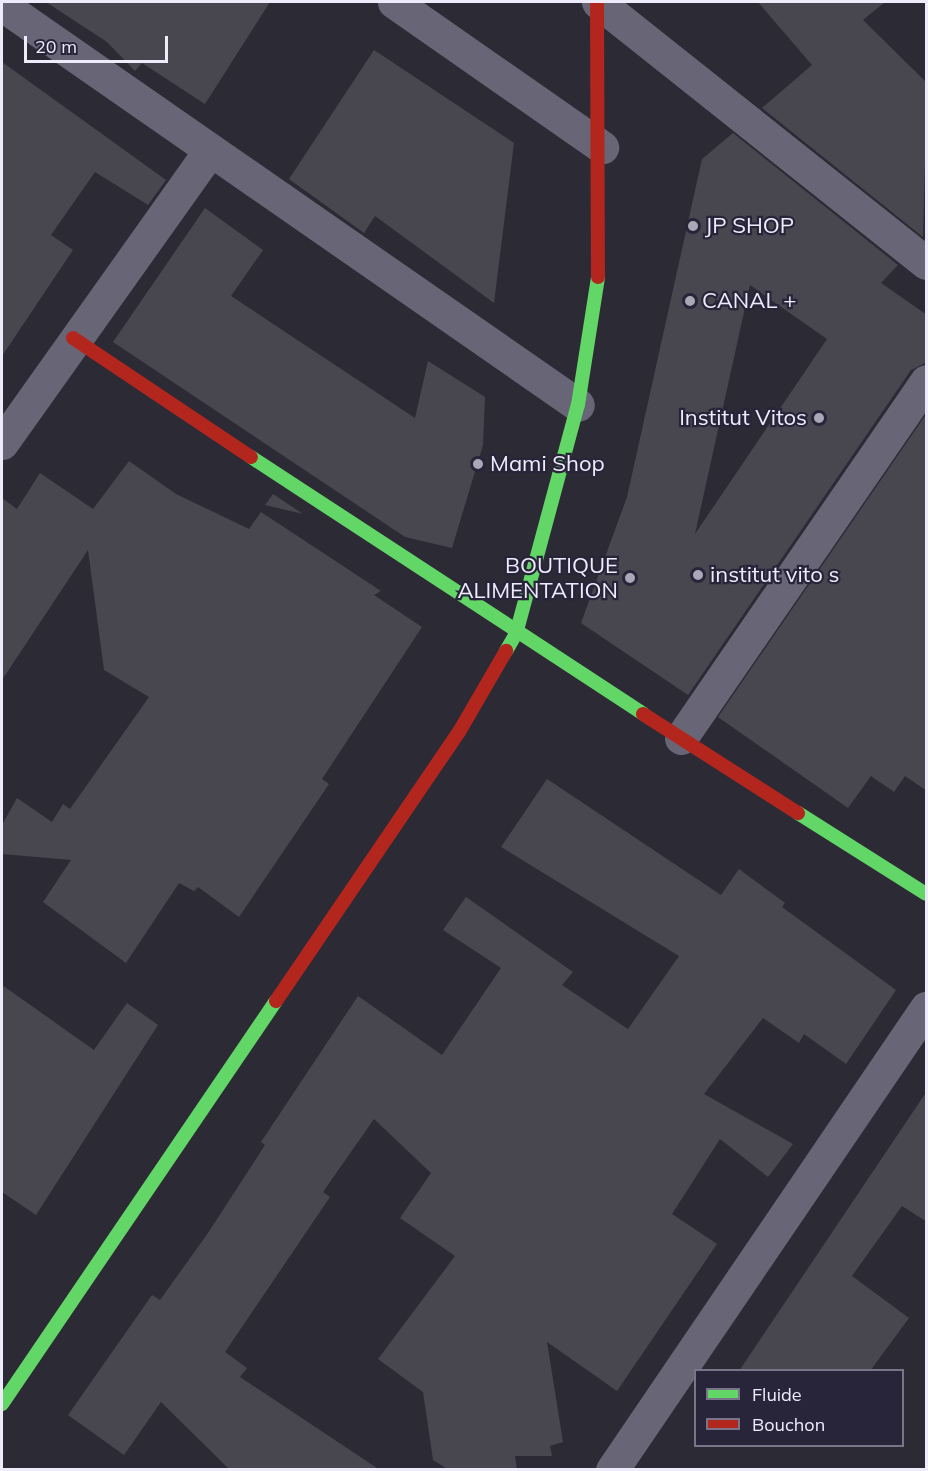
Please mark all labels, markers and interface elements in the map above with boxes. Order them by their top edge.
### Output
scale bar [27,24,171,62]
text: 20 m [35,35,77,58]
place label: JP SHOP [705,213,794,239]
marker: JP SHOP [686,219,700,233]
place label: CANAL + [702,288,796,314]
marker: CANAL + [683,294,697,308]
place label: Institut Vitos [679,405,807,431]
marker: Institut Vitos [812,411,826,425]
place label: Mami Shop [490,451,605,477]
marker: Mami Shop [471,457,485,471]
place label: BOUTIQUE ALIMENTATION [457,552,618,604]
place label: institut vito s [710,562,839,588]
marker: institut vito s [691,568,705,582]
marker: BOUTIQUE ALIMENTATION [623,571,637,585]
legend [694,1369,904,1447]
text: Fluide [752,1383,802,1406]
text: Bouchon [752,1413,825,1436]

